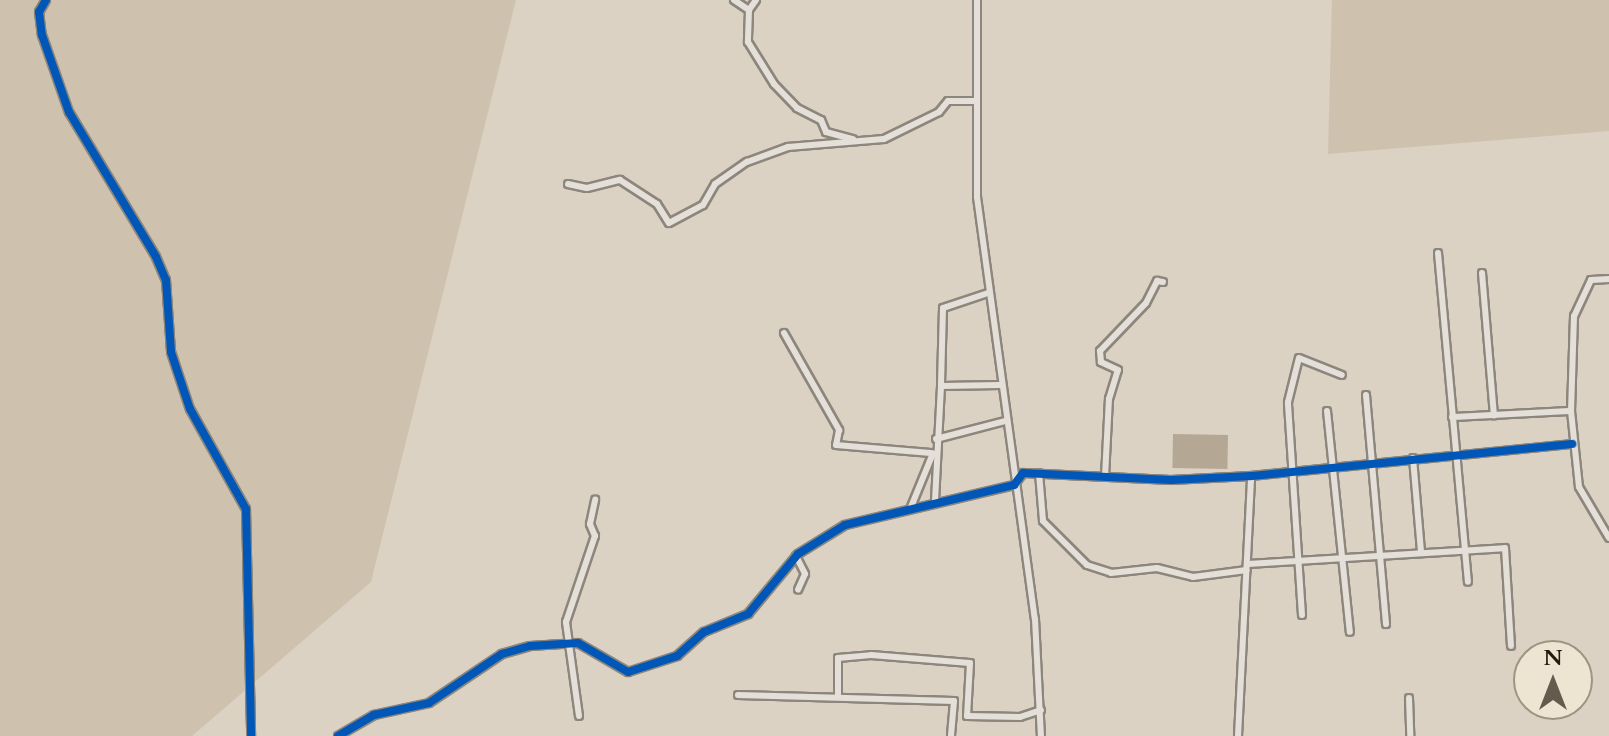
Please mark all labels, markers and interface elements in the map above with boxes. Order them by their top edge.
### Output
north arrow [1513,640,1593,720]
text: N [1543,643,1563,673]

